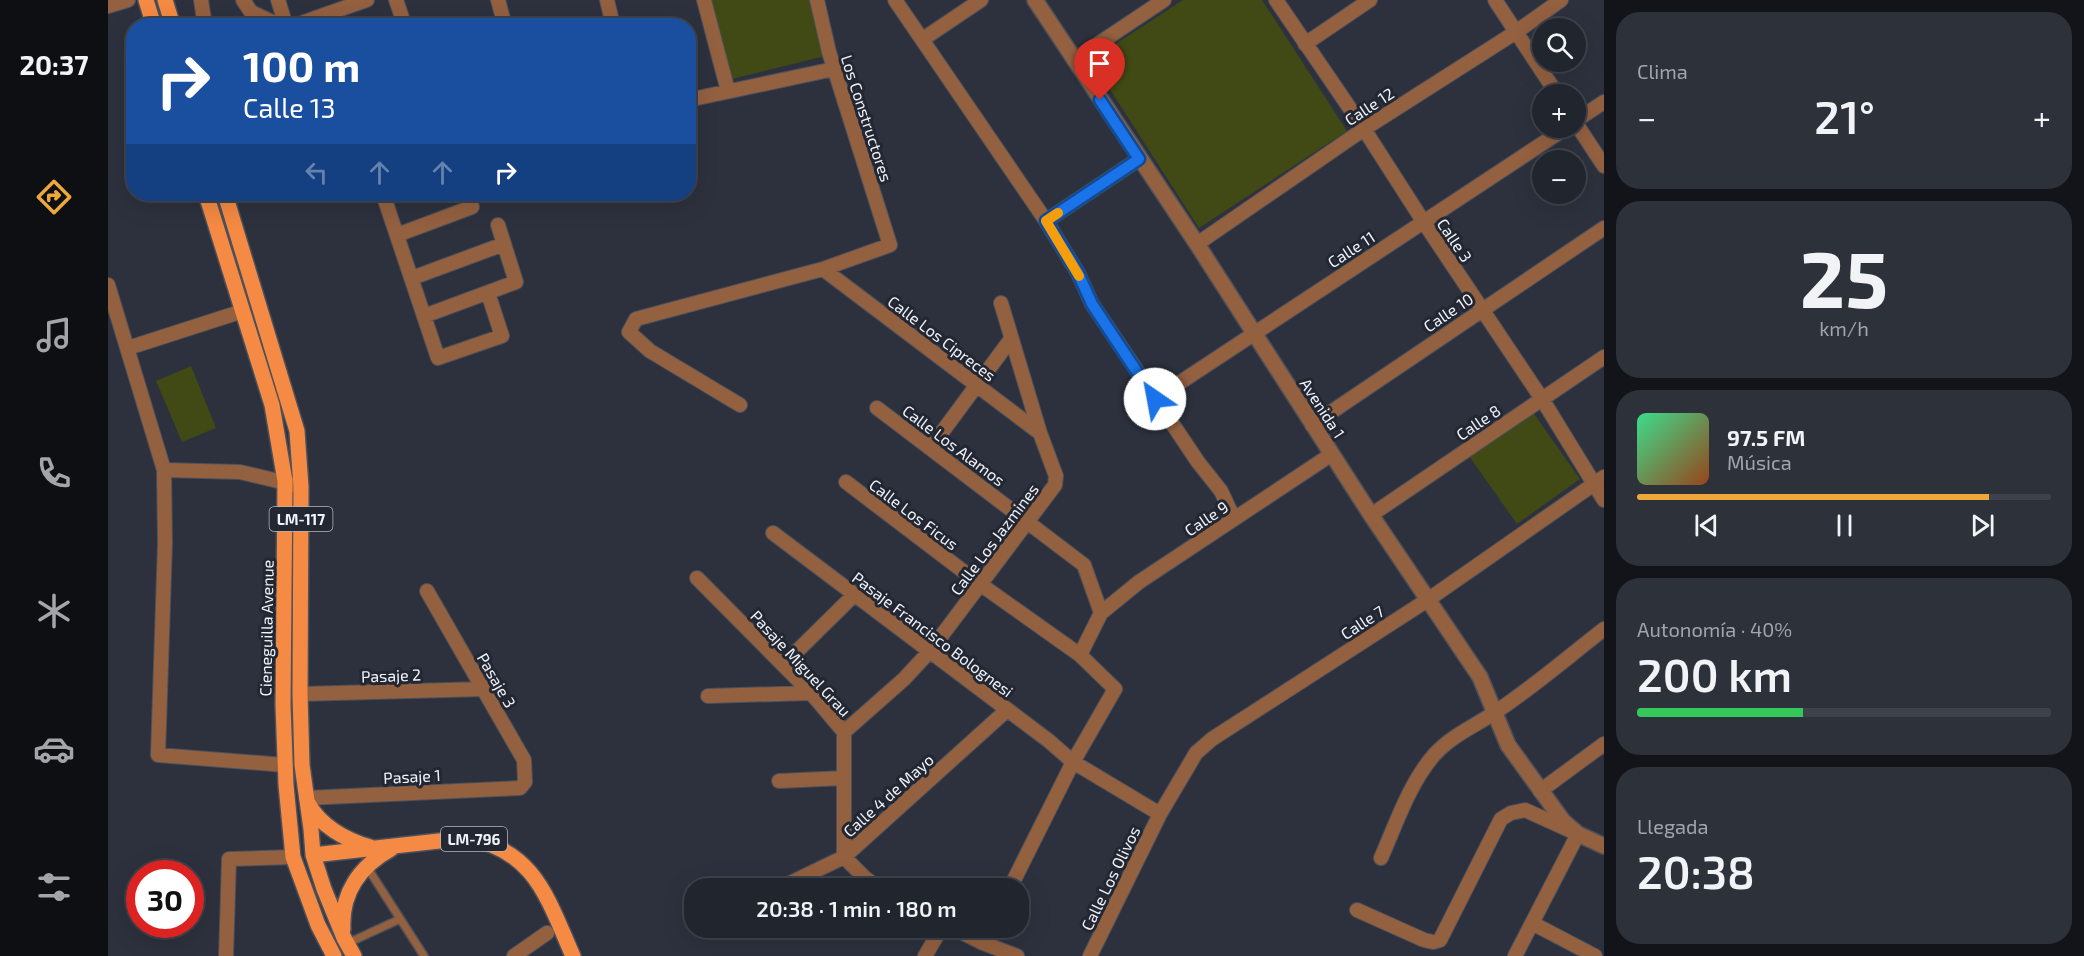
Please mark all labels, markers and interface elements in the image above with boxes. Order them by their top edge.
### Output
map controls [1532,18,1586,204]
button: search [1532,18,1586,72]
pin [1074,38,1125,100]
text: 100 m [243,40,360,90]
icon: right [144,42,222,120]
icon: arrive [1083,47,1116,80]
text: 20:37 [19,48,89,80]
street label: Los Constructores [838,52,896,184]
text: Clima [1637,59,1688,83]
street label: Calle 12 [1341,83,1397,129]
button: + [1532,84,1586,138]
text: 21° [1814,89,1875,143]
text: Calle 13 [243,91,336,123]
text: − [1637,97,1656,137]
text: + [2033,97,2051,137]
button: − [1532,150,1586,204]
icon: left [300,156,333,189]
icon: ahead [363,156,396,189]
icon: ahead [426,156,459,189]
icon: right [489,156,522,189]
icon: directions [33,176,75,218]
street label: Calle 3 [1434,215,1476,265]
street label: Calle 11 [1324,227,1378,271]
text: 25 [1800,230,1888,324]
street label: Calle 10 [1420,289,1476,335]
street label: Calle Los Cipreces [884,291,1000,385]
icon: music [33,314,75,356]
text: km/h [1819,316,1869,340]
position arrow [1123,367,1187,431]
street label: Avenida 1 [1297,374,1349,442]
street label: Calle Los Alamos [899,400,1009,490]
street label: Calle 8 [1452,400,1504,444]
text: 97.5 FM [1727,424,1805,450]
text: Música [1727,450,1792,474]
icon: phone [33,452,75,494]
street label: Calle Los Ficus [866,474,962,554]
street label: Calle Los Jazmines [946,480,1042,598]
street label: Calle 9 [1180,496,1232,540]
road number: LM-117 [270,507,332,531]
icon: previous [1690,509,1723,542]
icon: pause [1828,509,1861,542]
icon: next [1966,509,1999,542]
street label: Cieneguilla Avenue [255,560,277,696]
street label: Pasaje Francisco Bolognesi [848,567,1017,701]
icon: climate [33,590,75,632]
street label: Calle 7 [1337,601,1387,643]
street label: Pasaje Miguel Grau [746,606,855,721]
text: Autonomía · 40% [1637,617,1792,641]
text: 200 km [1637,647,1792,701]
street label: Pasaje 3 [473,649,520,711]
street label: Pasaje 2 [361,664,421,687]
icon: car [33,728,75,770]
street label: Calle 4 de Mayo [839,750,937,840]
street label: Pasaje 1 [383,765,441,788]
text: Llegada [1637,814,1708,838]
street label: Calle Los Olivos [1077,823,1143,933]
road number: LM-796 [441,827,507,851]
text: 20:38 [1637,844,1755,898]
speed limit sign: 30 [126,860,204,938]
icon: filters [33,866,75,908]
text: 20:38 · 1 min · 180 m [756,895,957,921]

